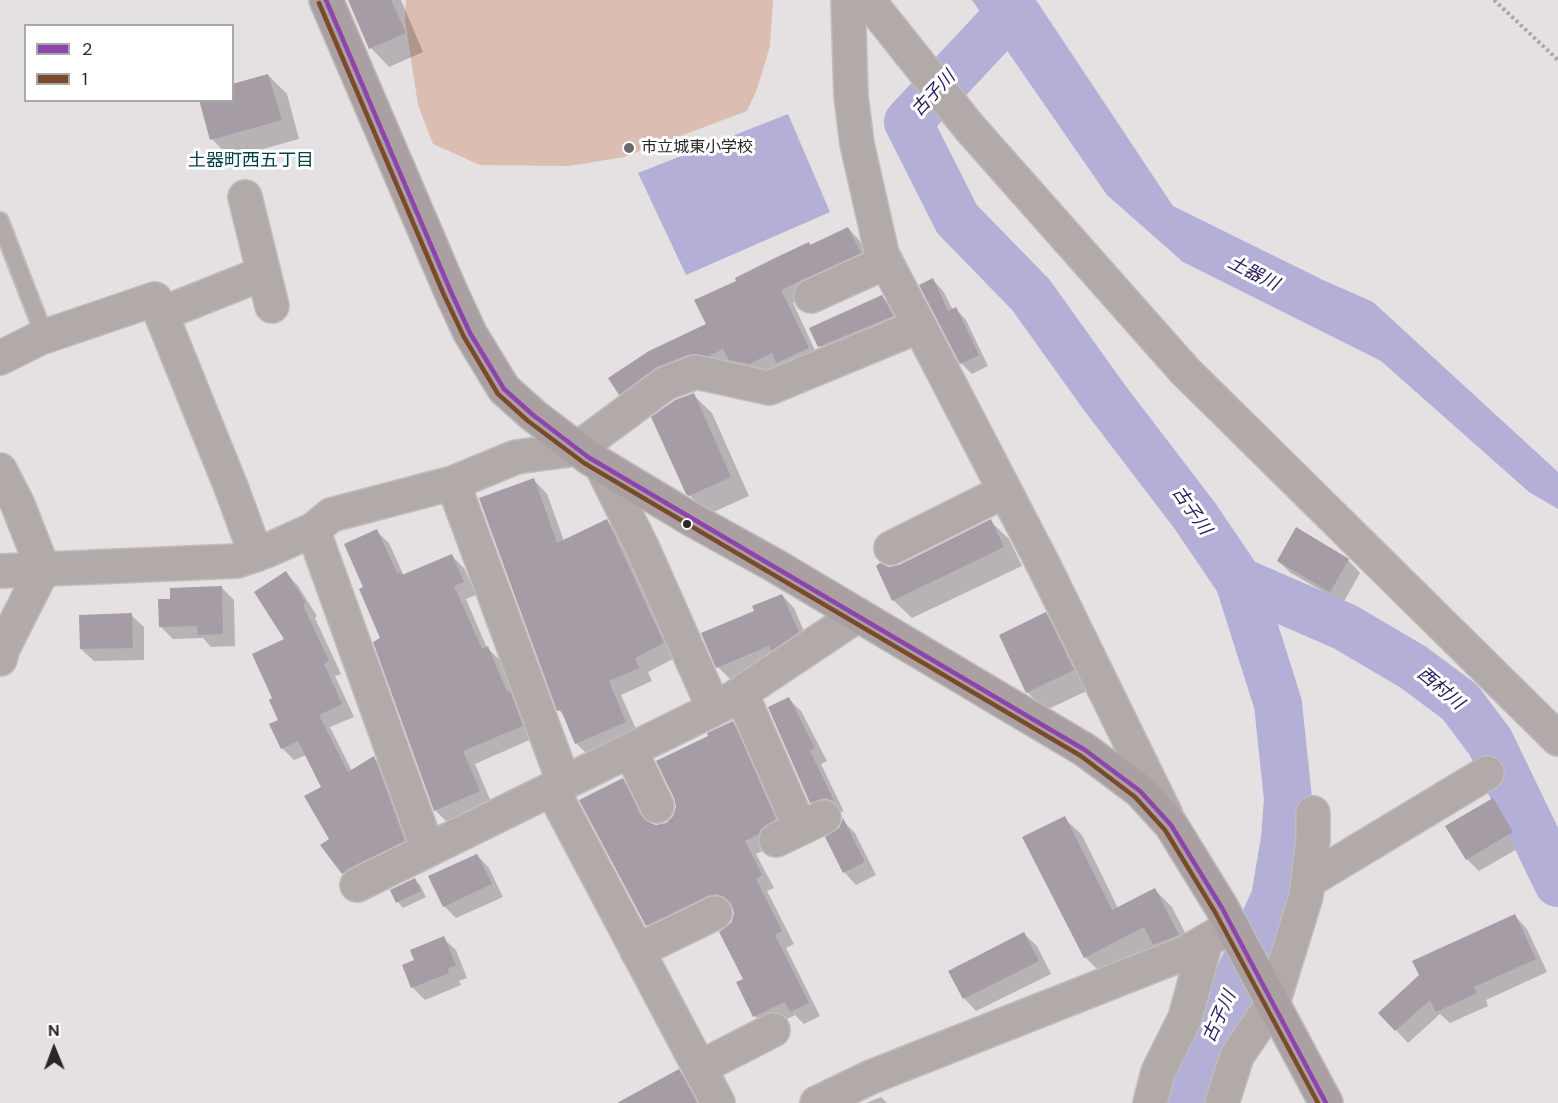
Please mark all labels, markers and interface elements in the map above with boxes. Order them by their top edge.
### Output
legend [24,24,234,102]
text: 2 [82,37,92,61]
text: 1 [82,67,88,91]
water label: 古子川 [908,67,960,121]
place label: 市立城東小学校 [641,138,753,158]
marker: 市立城東小学校 [622,141,636,155]
district label: 土器町西五丁目 [188,150,314,172]
water label: 土器川 [1224,252,1282,296]
water label: 古子川 [1167,483,1215,539]
unlabelled marker [681,518,693,530]
water label: 西村川 [1412,663,1468,715]
water label: 古子川 [1199,988,1241,1046]
north arrow [24,1019,84,1079]
text: N [48,1020,60,1041]

